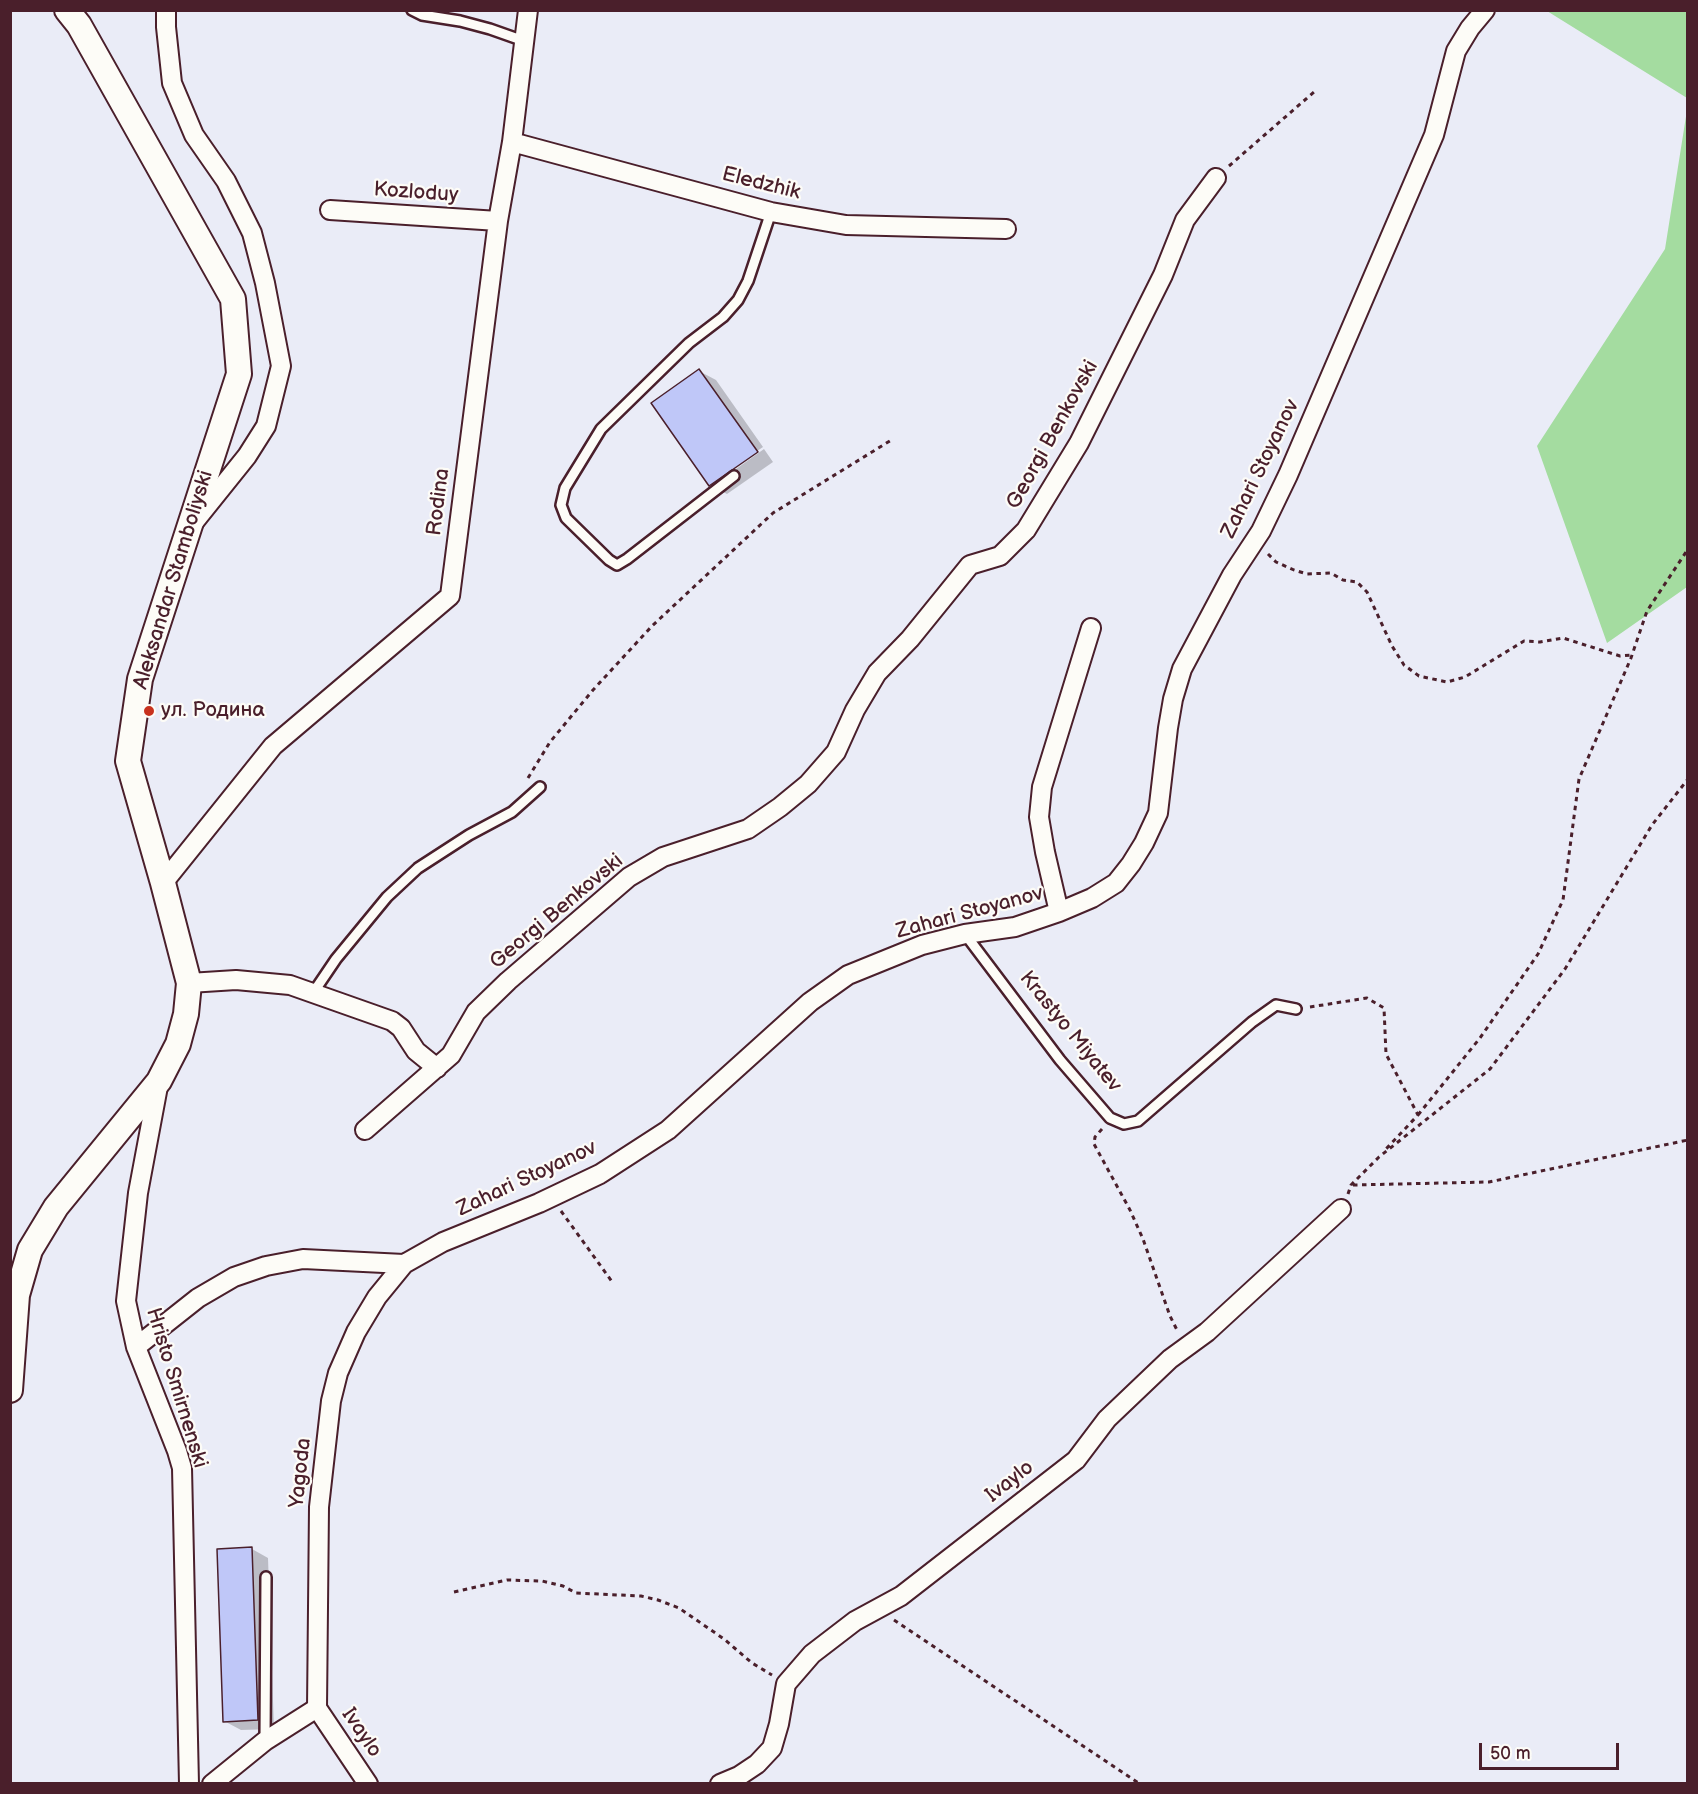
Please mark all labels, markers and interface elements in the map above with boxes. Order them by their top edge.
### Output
street label: Eledzhik [719,162,803,206]
street label: Kozloduy [373,177,459,209]
street label: Georgi Benkovski [1002,356,1104,514]
street label: Zahari Stoyanov [1217,396,1305,542]
street label: Aleksandar Stamboliyski [129,467,219,693]
street label: Rodina [422,467,456,537]
place label: ул. Родина [161,698,265,724]
marker: ул. Родина [142,704,156,718]
street label: Georgi Benkovski [485,849,629,975]
street label: Zahari Stoyanov [894,881,1046,945]
street label: Krastyo Miyatev [1014,967,1126,1097]
street label: Zahari Stoyanov [453,1136,601,1222]
street label: Hristo Smirnenski [140,1305,212,1471]
street label: Yagoda [285,1437,317,1509]
street label: Ivaylo [981,1455,1039,1509]
street label: Ivaylo [335,1703,387,1763]
scale bar [1482,1731,1622,1769]
text: 50 m [1490,1743,1531,1764]

